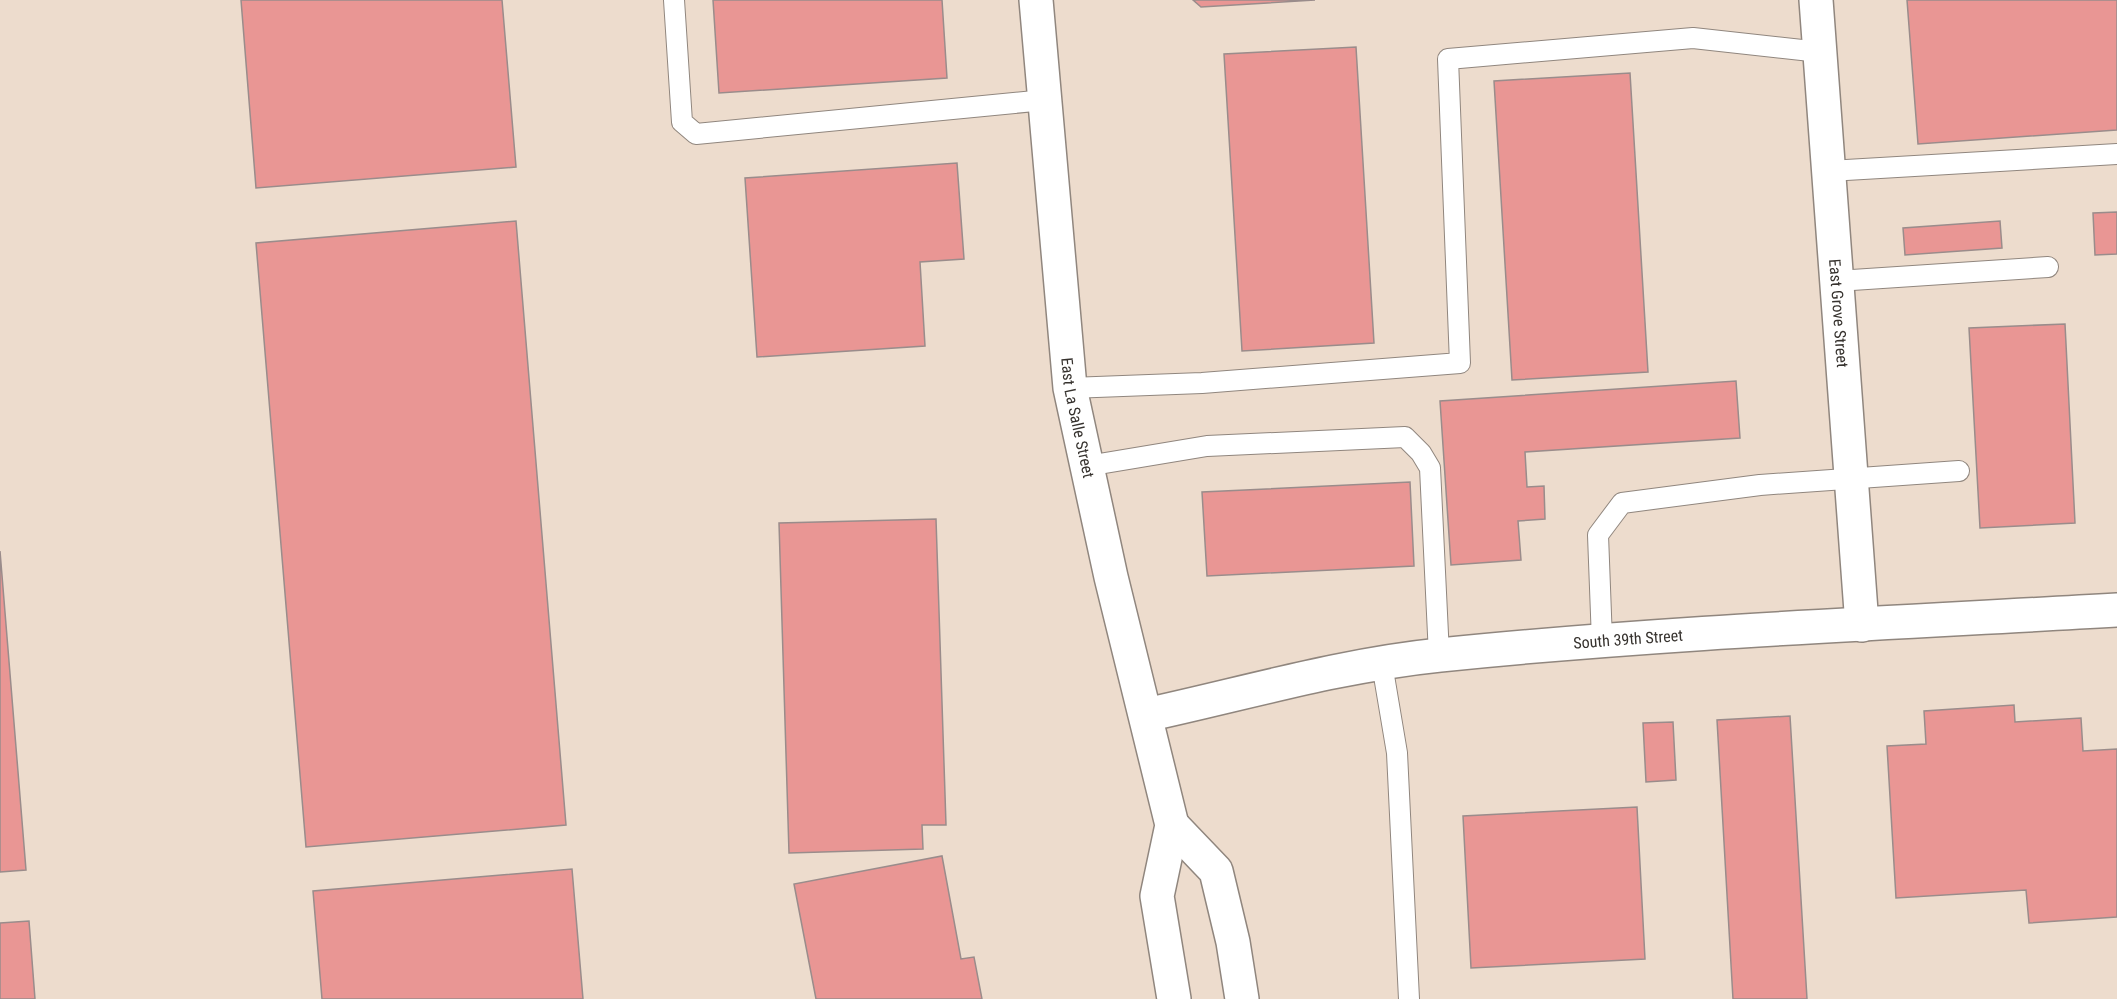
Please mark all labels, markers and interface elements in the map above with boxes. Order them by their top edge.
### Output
street label: East Grove Street [1826,258,1853,368]
street label: East La Salle Street [1058,357,1099,480]
street label: South 39th Street [1573,625,1684,652]

